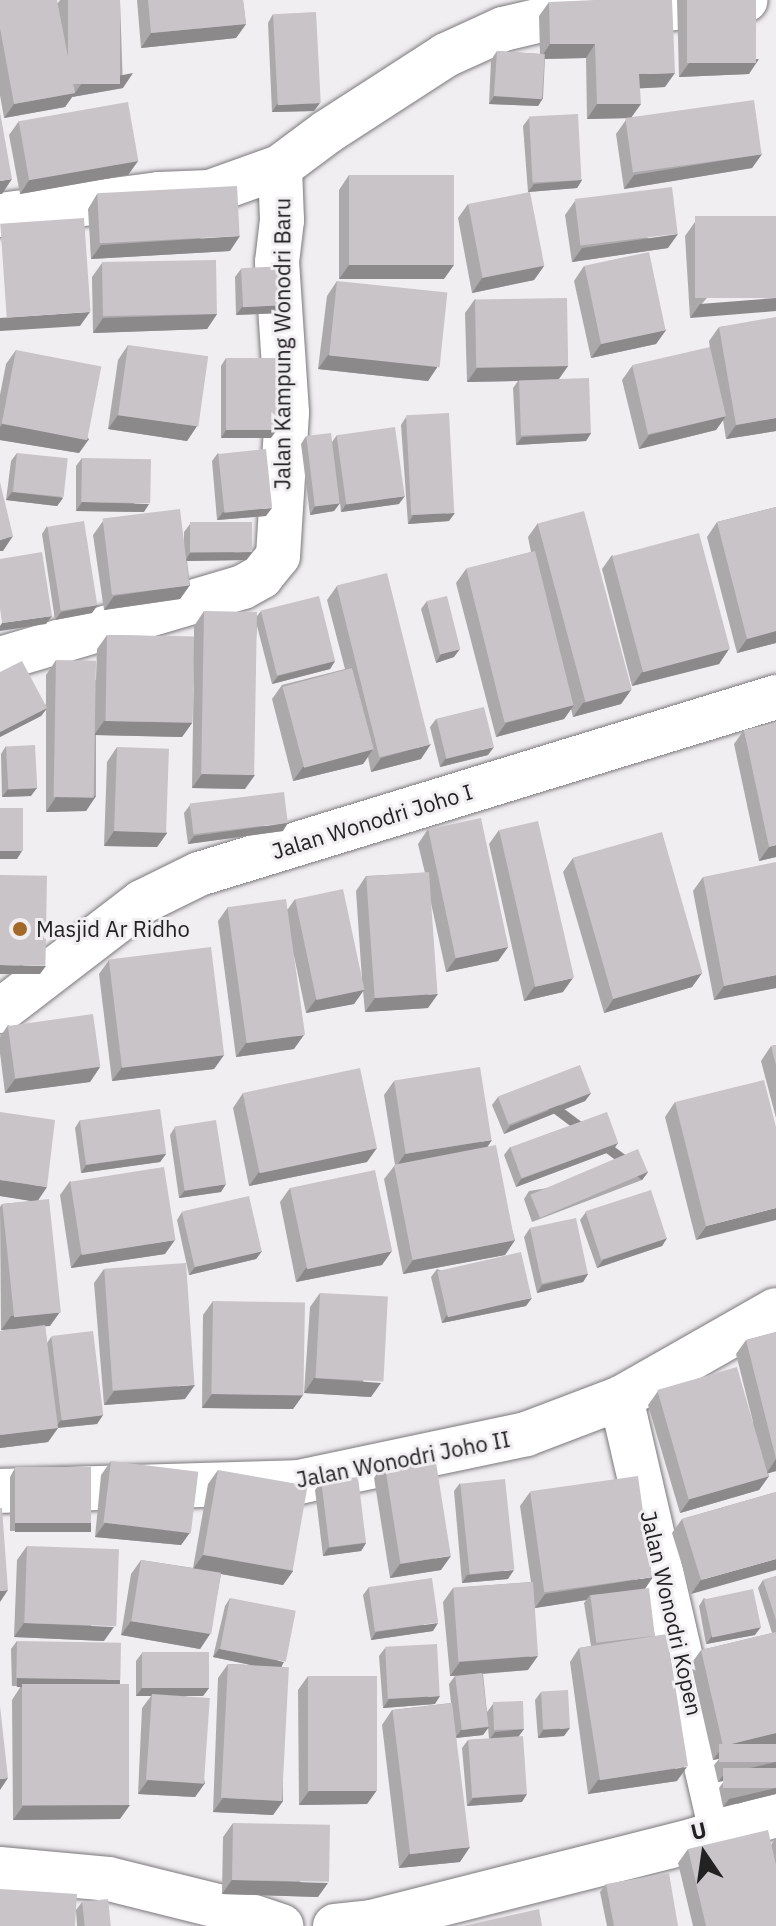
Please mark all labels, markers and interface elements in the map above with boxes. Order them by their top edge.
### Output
street label: Jalan Kampung Wonodri Baru [269,198,295,490]
street label: Jalan Wonodri Joho I [268,778,476,864]
place label: Masjid Ar Ridho [36,916,190,942]
marker: Masjid Ar Ridho [11,920,29,938]
street label: Jalan Wonodri Joho II [294,1425,512,1493]
street label: Jalan Wonodri Kopen [636,1508,708,1718]
north arrow [664,1814,744,1894]
text: U [688,1814,709,1846]

